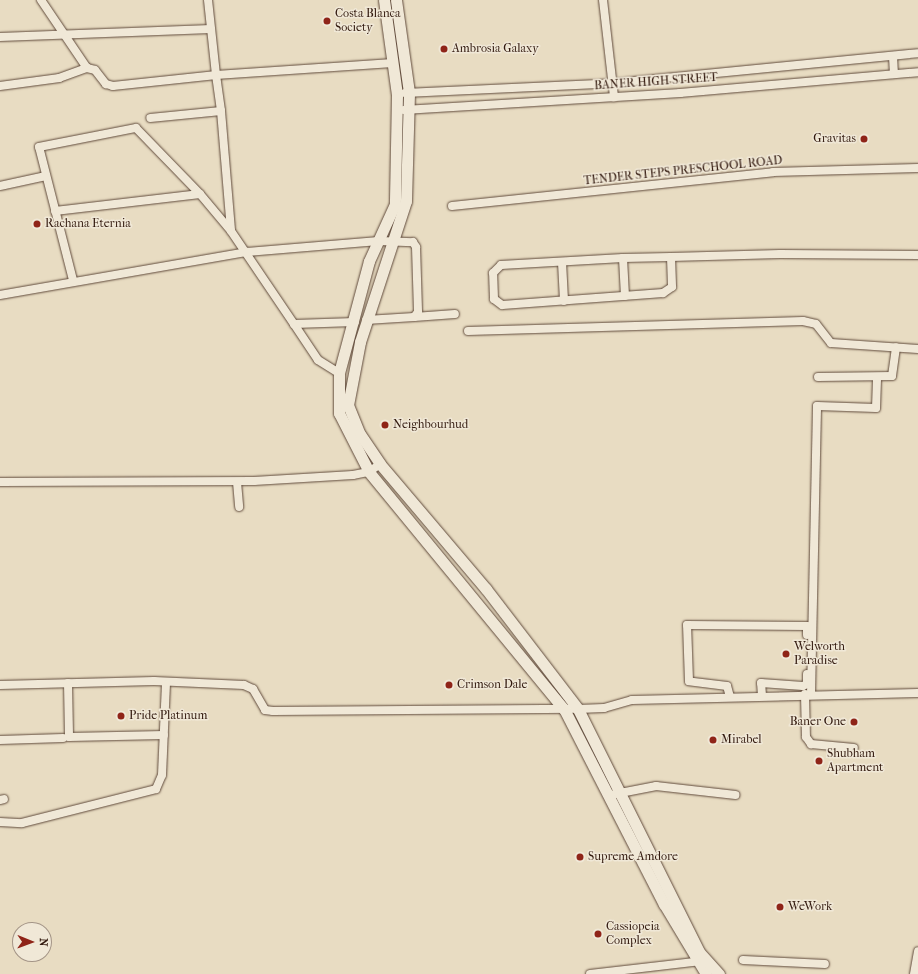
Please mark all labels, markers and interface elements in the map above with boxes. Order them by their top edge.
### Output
place label: Costa Blanca Society [335,7,400,35]
marker: Costa Blanca Society [322,16,332,26]
place label: Ambrosia Galaxy [452,42,539,56]
marker: Ambrosia Galaxy [439,44,449,54]
street label: BANER HIGH STREET [594,71,718,93]
place label: Gravitas [813,132,856,146]
marker: Gravitas [859,134,869,144]
street label: TENDER STEPS PRESCHOOL ROAD [583,153,783,189]
place label: Rachana Eternia [45,217,131,231]
marker: Rachana Eternia [32,219,42,229]
place label: Neighbourhud [393,418,468,432]
marker: Neighbourhud [380,420,390,430]
place label: Welworth Paradise [794,640,845,668]
marker: Welworth Paradise [781,649,791,659]
place label: Crimson Dale [457,678,528,692]
marker: Crimson Dale [444,680,454,690]
place label: Pride Platinum [129,709,207,723]
marker: Pride Platinum [116,711,126,721]
place label: Baner One [790,715,846,729]
marker: Baner One [849,717,859,727]
place label: Mirabel [721,733,762,747]
marker: Mirabel [708,735,718,745]
place label: Shubham Apartment [827,747,883,775]
marker: Shubham Apartment [814,756,824,766]
place label: Supreme Amdore [588,850,678,864]
marker: Supreme Amdore [575,852,585,862]
place label: WeWork [788,900,832,914]
marker: WeWork [775,902,785,912]
place label: Cassiopeia Complex [606,920,660,948]
north arrow [12,922,52,962]
marker: Cassiopeia Complex [593,929,603,939]
text: N [37,938,50,946]

